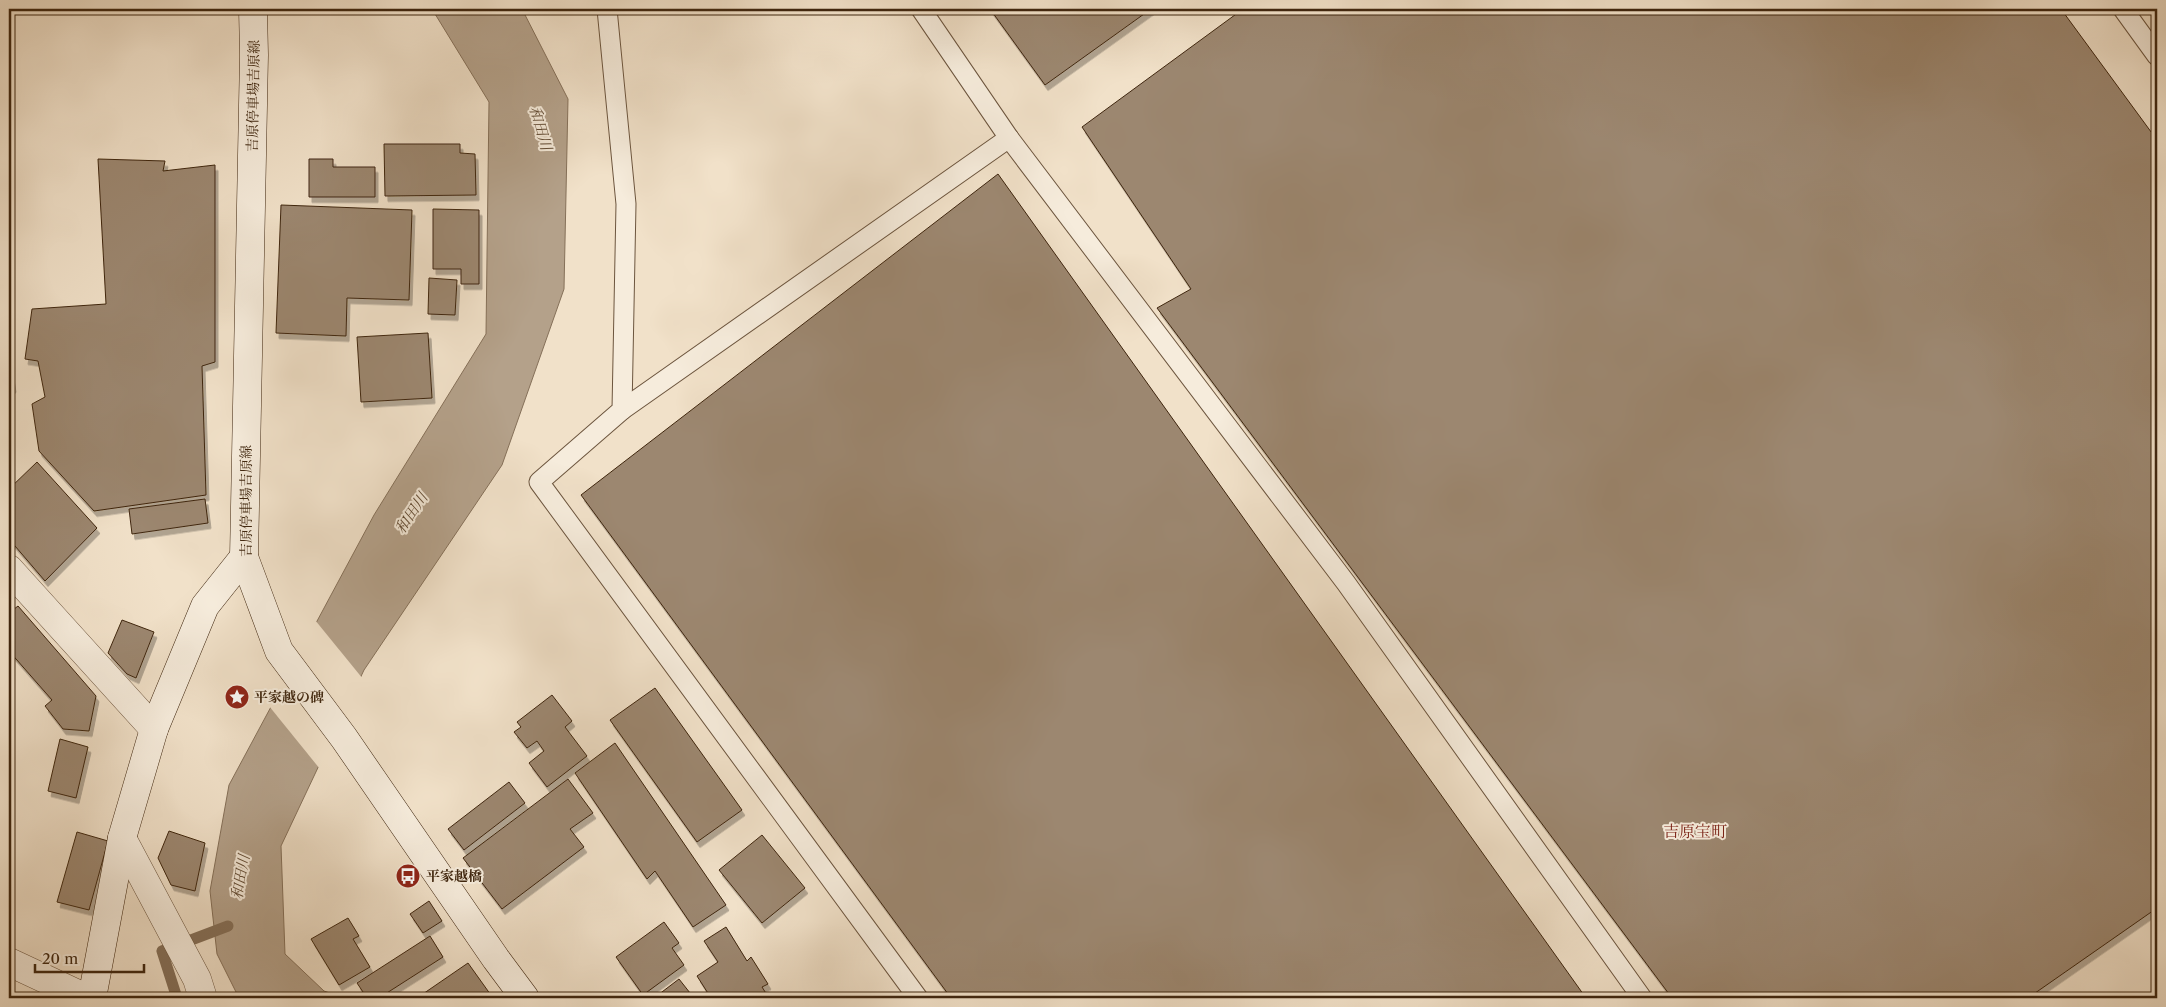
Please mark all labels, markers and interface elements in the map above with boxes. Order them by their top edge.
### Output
street label: 吉原停車場吉原線 [243,40,263,152]
water label: 和田川 [526,104,557,154]
street label: 吉原停車場吉原線 [237,445,255,557]
water label: 和田川 [391,487,433,537]
place icon: 平家越の碑 [224,684,250,710]
place label: 平家越の碑 [254,688,324,706]
district label: 吉原宝町 [1663,821,1727,841]
water label: 和田川 [227,851,254,901]
bus stop icon: 平家越橋 [395,863,421,889]
place label: 平家越橋 [426,867,482,885]
scale bar [35,942,144,974]
text: 20 m [42,949,78,968]

